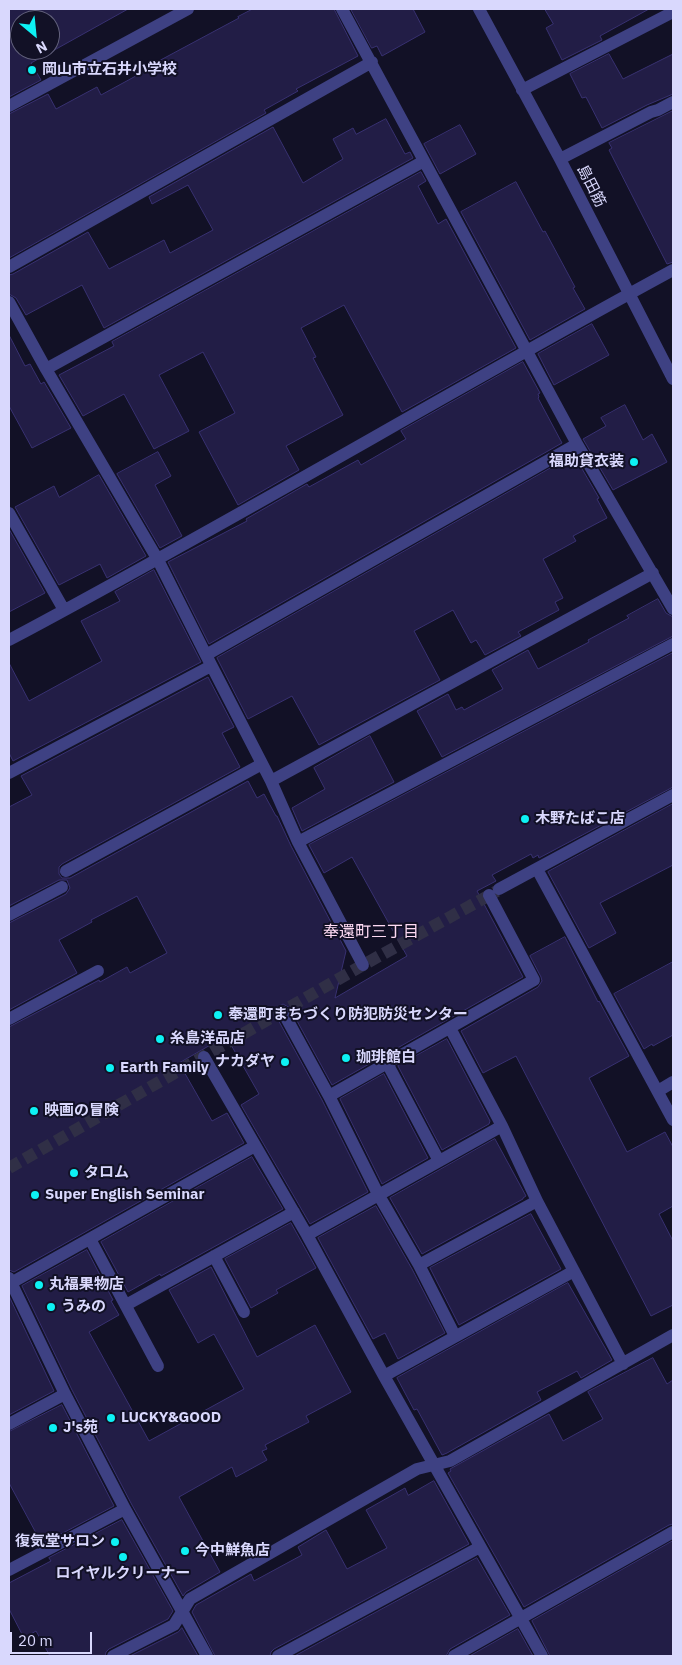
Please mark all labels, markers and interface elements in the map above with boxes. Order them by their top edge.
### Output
north arrow [10,10,60,60]
text: N [33,37,50,58]
place label: 岡山市立石井小学校 [42,61,177,79]
marker: 岡山市立石井小学校 [26,64,38,76]
street label: 島田筋 [573,162,609,210]
place label: 福助貸衣装 [549,453,624,471]
marker: 福助貸衣装 [628,456,640,468]
place label: 木野たばこ店 [535,810,625,828]
marker: 木野たばこ店 [519,813,531,825]
district label: 奉還町三丁目 [323,922,419,942]
place label: 奉還町まちづくり防犯防災センター [228,1006,468,1024]
marker: 奉還町まちづくり防犯防災センター [212,1009,224,1021]
place label: 糸島洋品店 [170,1030,245,1048]
marker: 糸島洋品店 [154,1033,166,1045]
place label: 珈琲館白 [356,1049,416,1067]
marker: 珈琲館白 [340,1052,352,1064]
place label: ナカダヤ [215,1053,275,1071]
marker: ナカダヤ [279,1056,291,1068]
place label: Earth Family [120,1059,209,1077]
marker: Earth Family [104,1062,116,1074]
place label: 映画の冒険 [44,1102,119,1120]
marker: 映画の冒険 [28,1105,40,1117]
place label: タロム [84,1164,129,1182]
marker: タロム [68,1167,80,1179]
place label: Super English Seminar [45,1186,205,1204]
marker: Super English Seminar [29,1189,41,1201]
place label: 丸福果物店 [49,1276,124,1294]
marker: 丸福果物店 [33,1279,45,1291]
place label: うみの [61,1298,106,1316]
marker: うみの [45,1301,57,1313]
place label: LUCKY&GOOD [121,1409,221,1427]
marker: LUCKY&GOOD [105,1412,117,1424]
place label: J's苑 [63,1419,98,1437]
marker: J's苑 [47,1422,59,1434]
place label: 復気堂サロン [15,1533,105,1551]
marker: 復気堂サロン [109,1536,121,1548]
place label: 今中鮮魚店 [195,1542,270,1560]
marker: 今中鮮魚店 [179,1545,191,1557]
marker: ロイヤルクリーナー [117,1551,129,1563]
place label: ロイヤルクリーナー [56,1565,190,1583]
scale bar [12,1622,95,1654]
text: 20 m [18,1631,53,1650]

